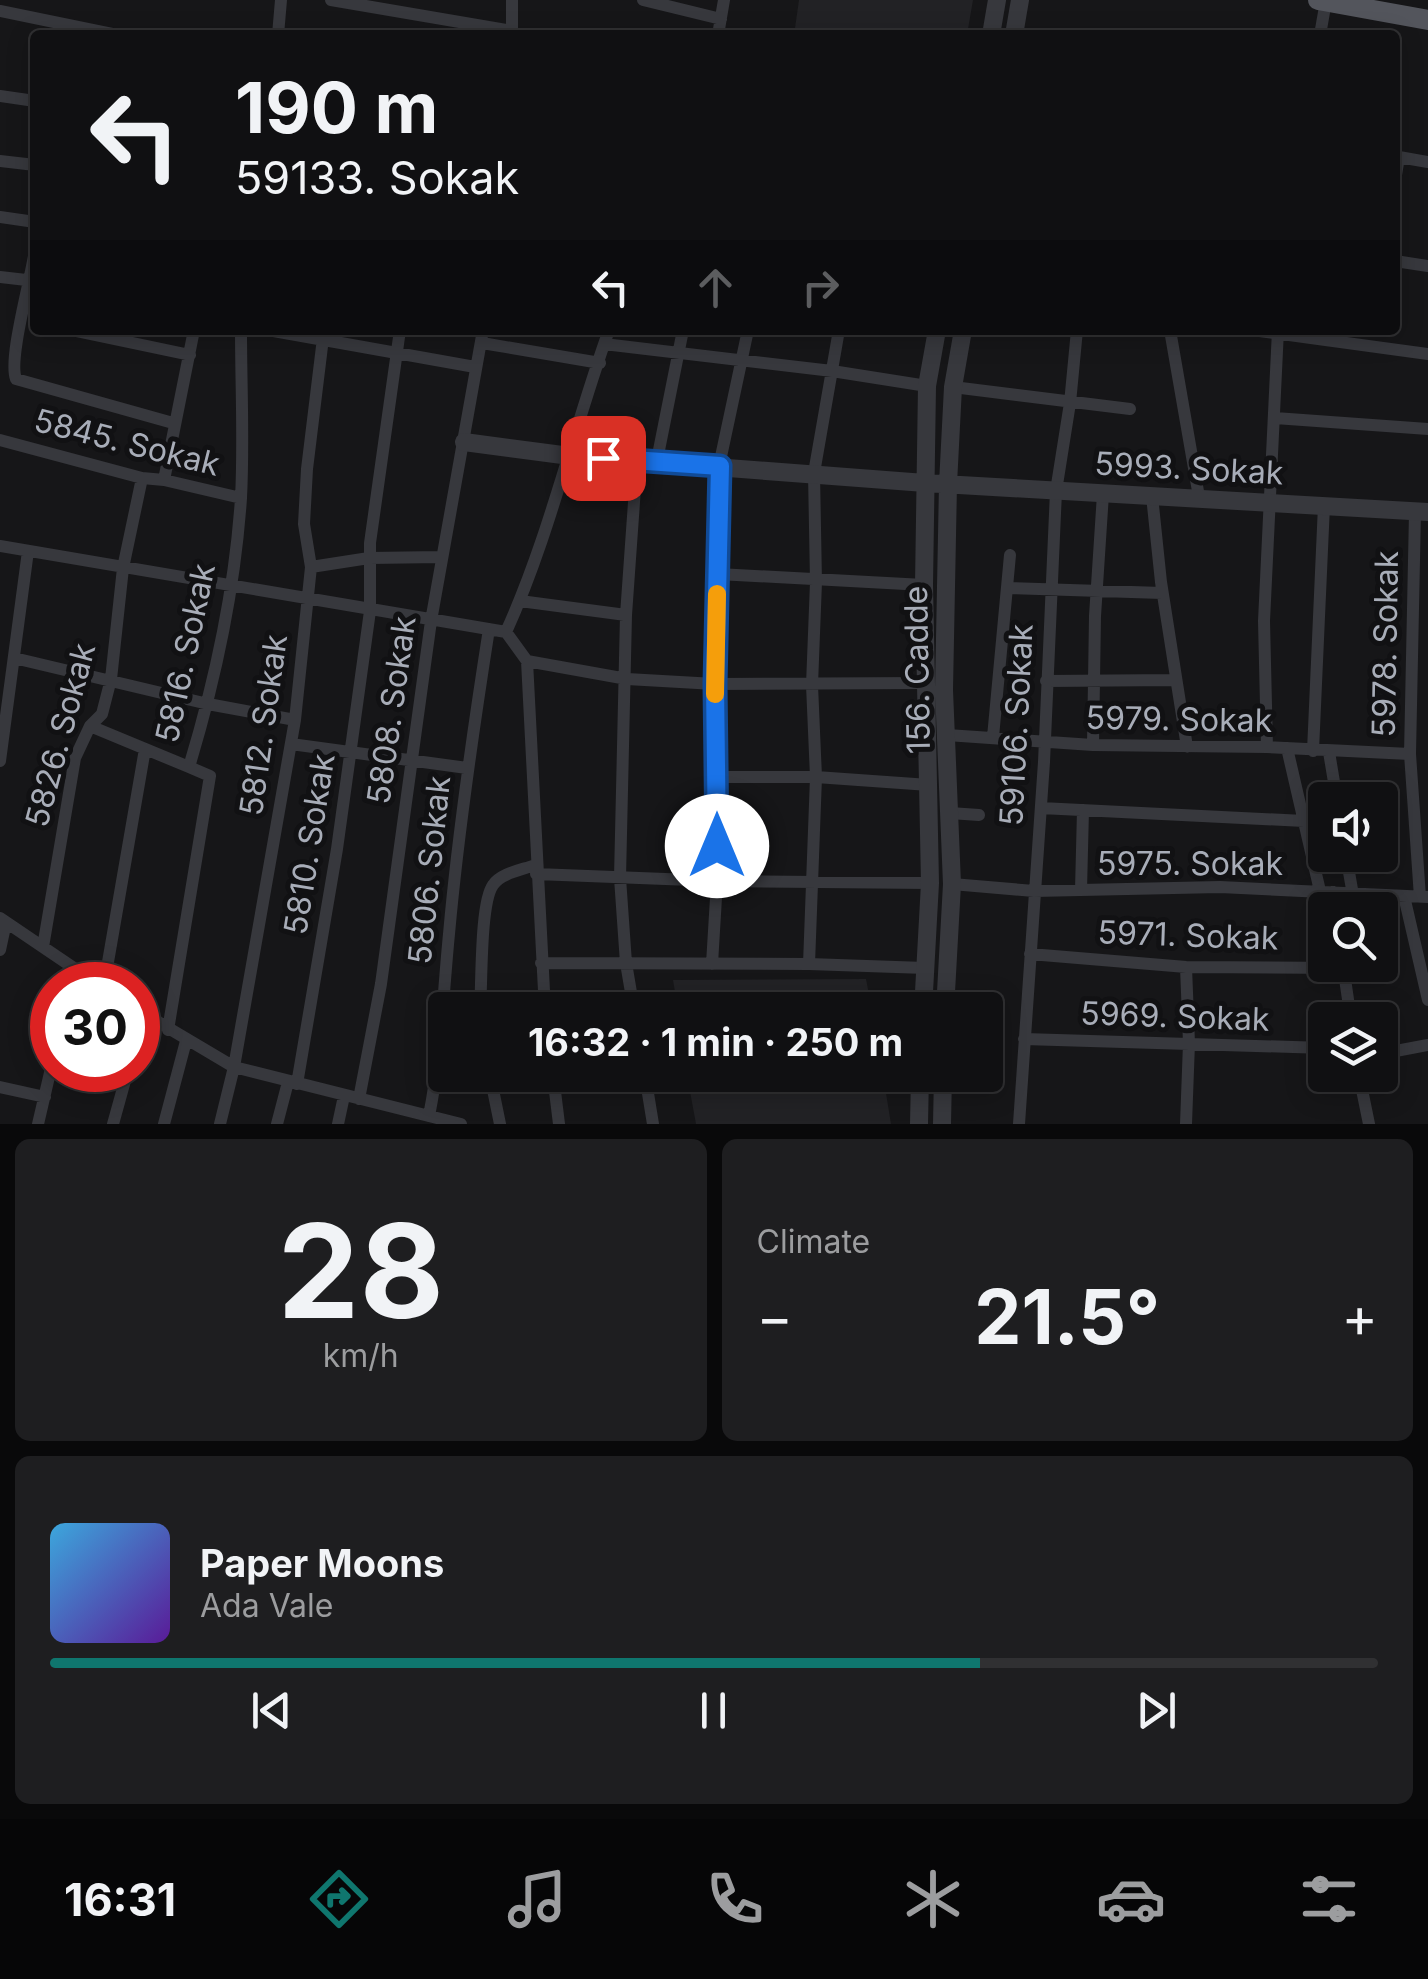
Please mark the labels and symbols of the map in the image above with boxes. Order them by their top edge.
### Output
street label: 5845. Sokak [30,400,224,484]
pin [561,416,646,501]
street label: 5993. Sokak [1093,444,1285,492]
street label: 5978. Sokak [1364,550,1406,738]
street label: 5816. Sokak [147,559,223,746]
street label: 156. Cadde [896,585,938,755]
street label: 5808. Sokak [358,613,424,807]
street label: 59106. Sokak [991,623,1041,827]
street label: 5812. Sokak [231,631,295,818]
street label: 5826. Sokak [17,638,103,831]
street label: 5979. Sokak [1085,698,1273,740]
street label: 5810. Sokak [275,750,343,937]
street label: 5806. Sokak [400,773,458,966]
position arrow [665,794,769,898]
street label: 5975. Sokak [1097,844,1283,883]
street label: 5971. Sokak [1097,912,1279,958]
speed limit sign: 30 [30,962,160,1092]
street label: 5969. Sokak [1080,993,1271,1039]

